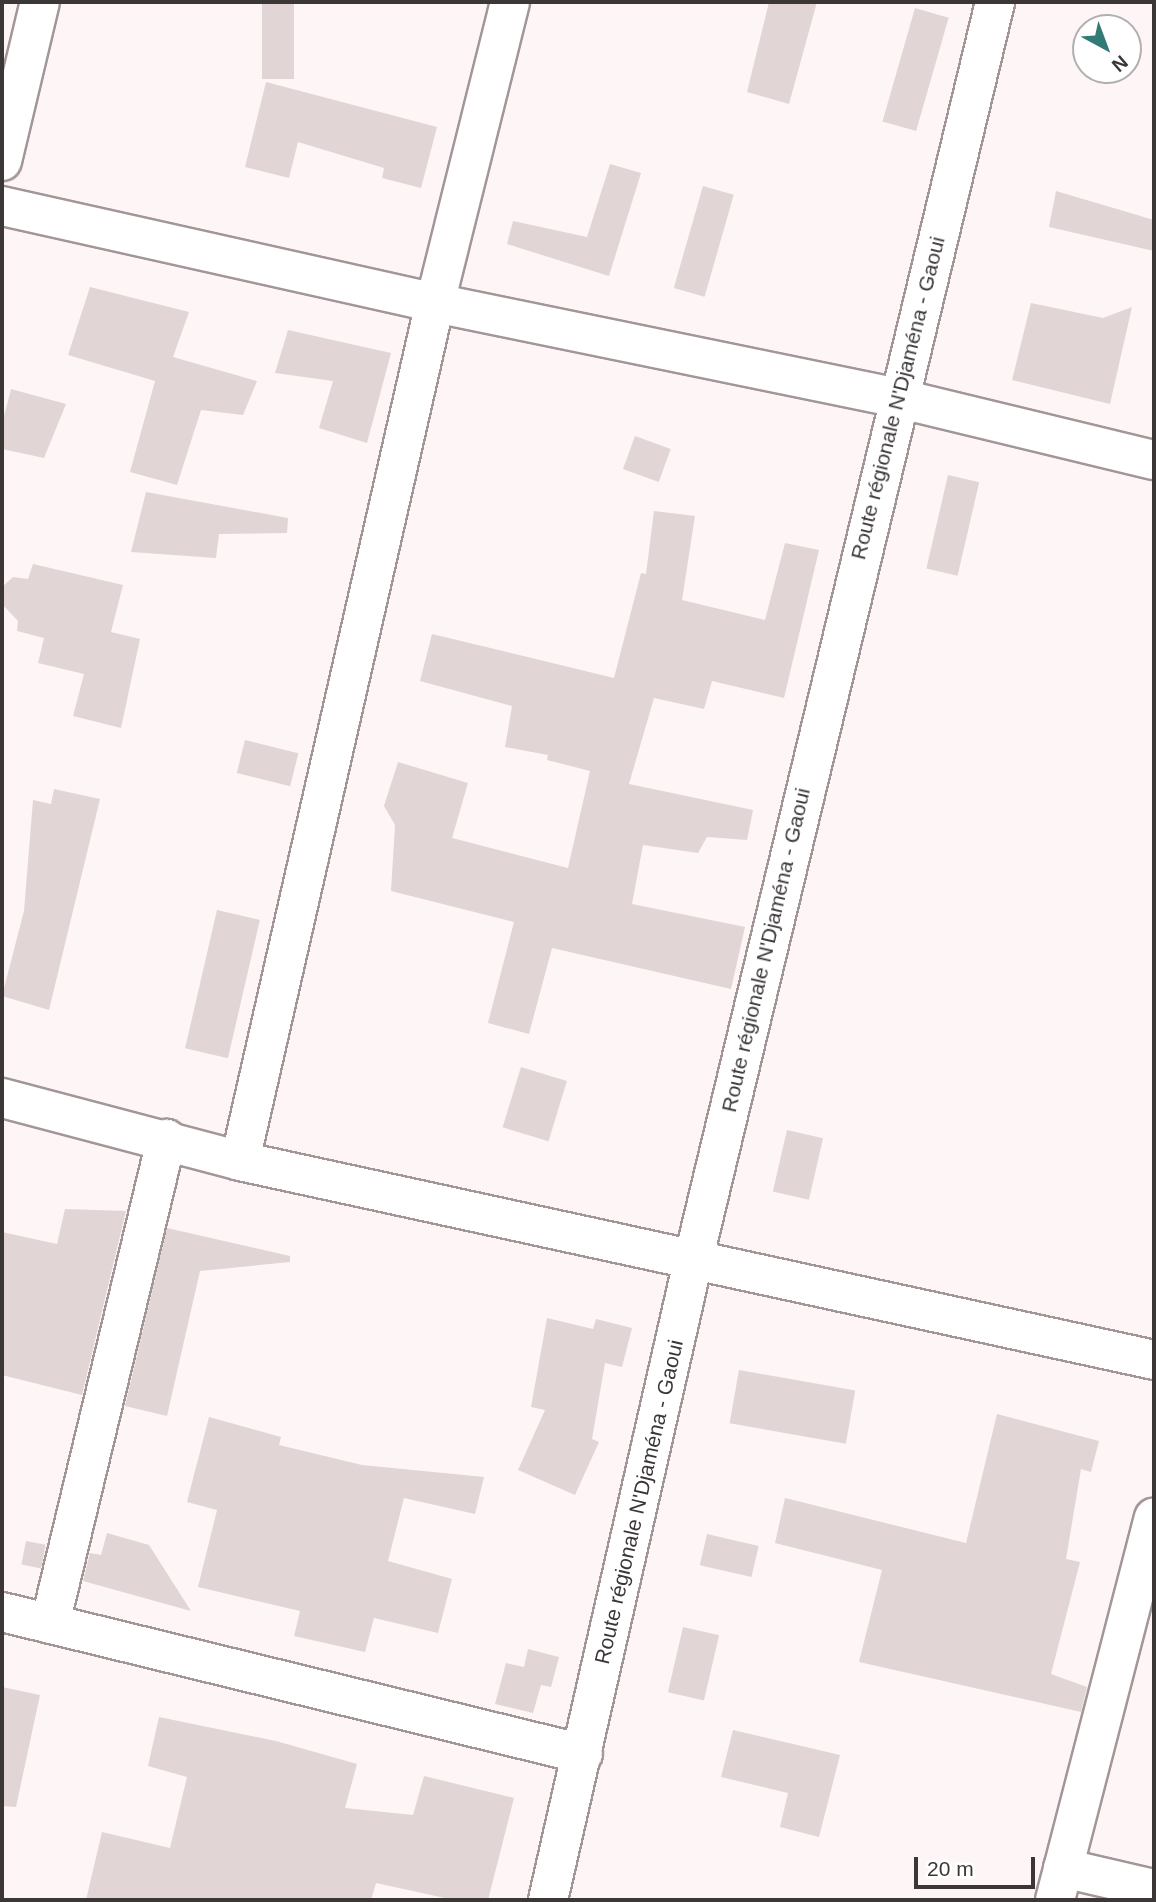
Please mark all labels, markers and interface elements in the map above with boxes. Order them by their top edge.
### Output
north arrow [1072,14,1142,84]
text: N [1108,51,1132,76]
street label: Route régionale N'Djaména - Gaoui [846,234,950,562]
street label: Route régionale N'Djaména - Gaoui [716,785,816,1115]
street label: Route régionale N'Djaména - Gaoui [589,1337,689,1667]
scale bar [918,1842,1039,1886]
text: 20 m [927,1857,974,1880]

